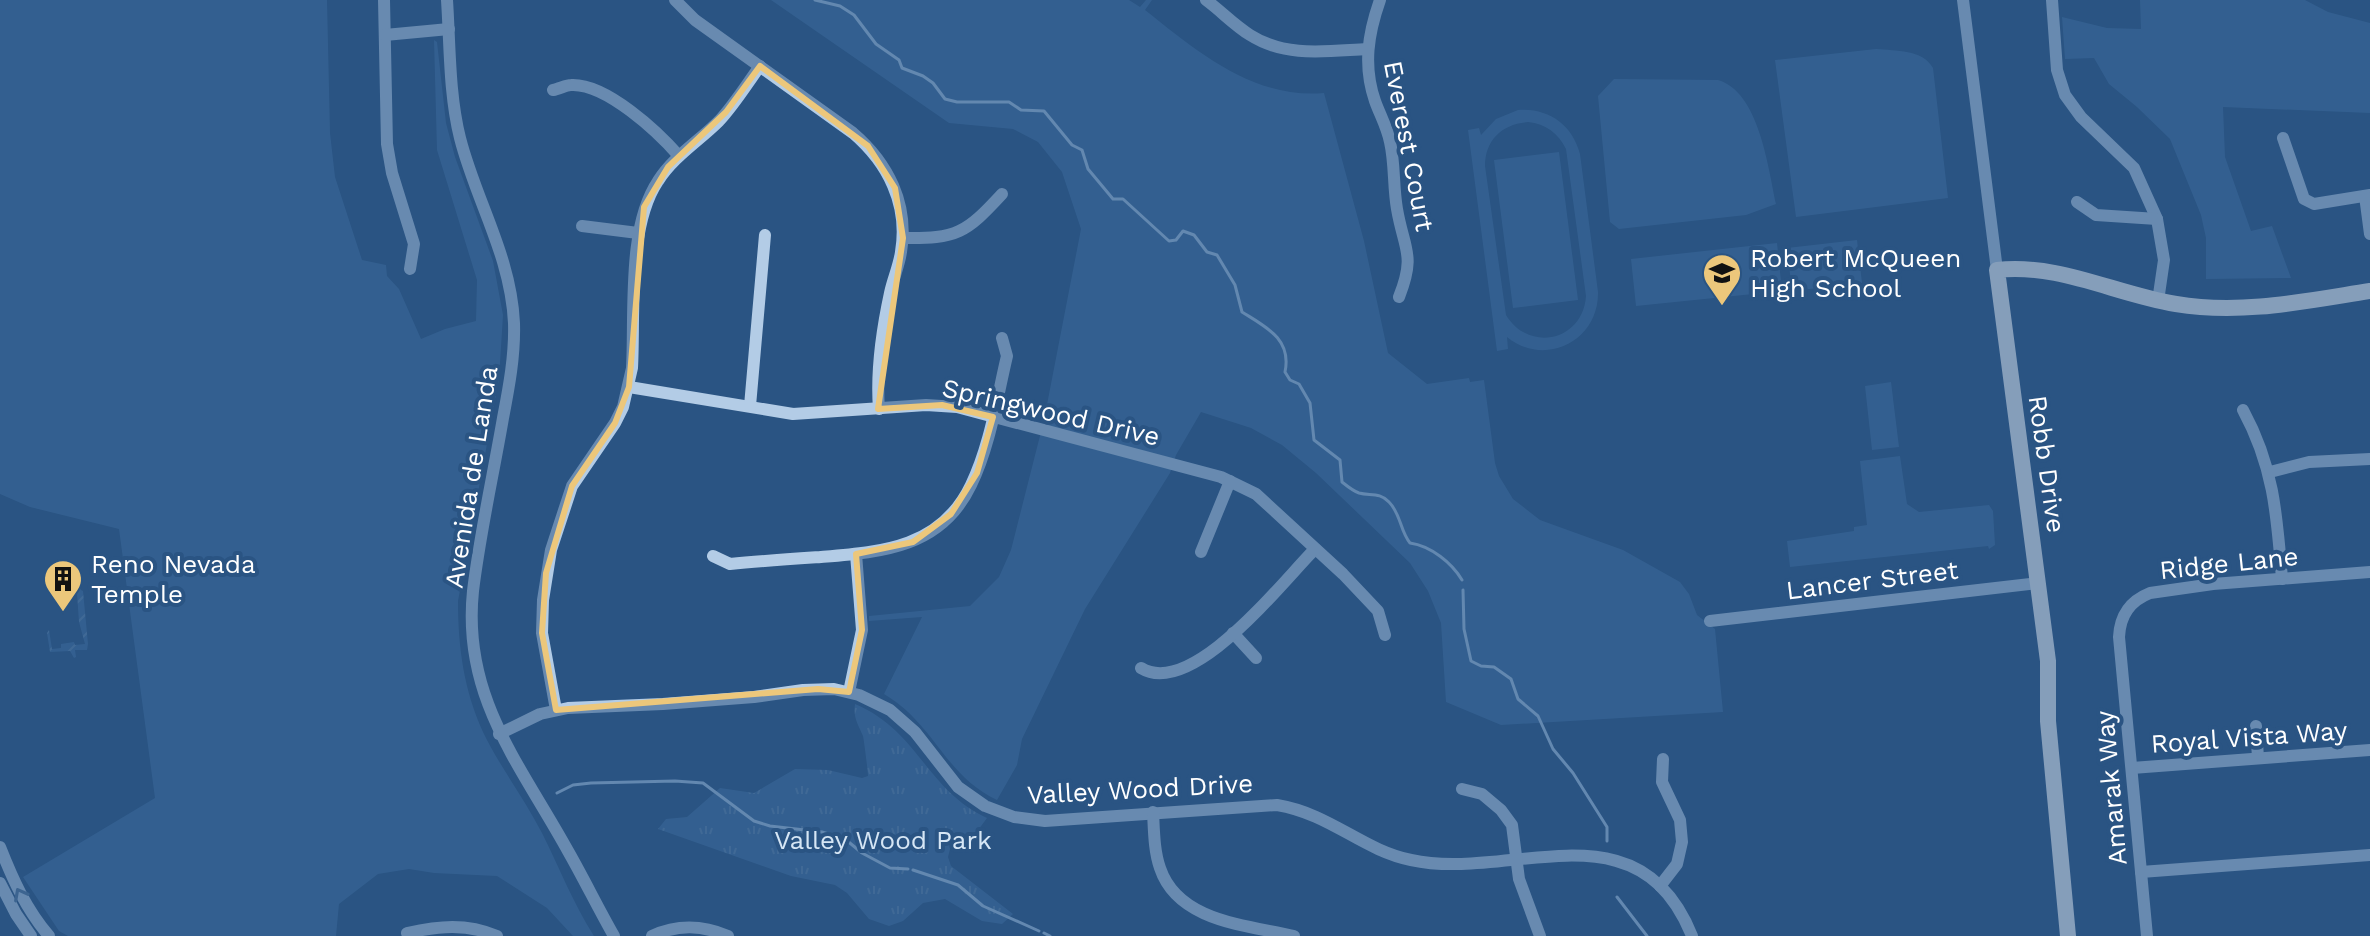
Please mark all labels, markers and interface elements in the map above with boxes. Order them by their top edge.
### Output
street label: Everest Court [1378,58,1440,234]
place label: Robert McQueen High School [1750,243,1961,303]
school or university icon: Robert McQueen High School [1701,252,1743,307]
street label: Avenida de Landa [439,363,503,590]
street label: Springwood Drive [939,372,1163,452]
street label: Robb Drive [2023,393,2071,535]
street label: Ridge Lane [2158,541,2300,585]
place label: Reno Nevada Temple [91,549,256,609]
street label: Lancer Street [1784,555,1960,605]
building icon: Reno Nevada Temple [42,558,84,613]
street label: Amarak Way [2089,709,2133,867]
street label: Royal Vista Way [2150,715,2349,759]
street label: Valley Wood Drive [1026,768,1254,810]
park label: Valley Wood Park [774,825,992,855]
one-way arrow [15,888,30,902]

